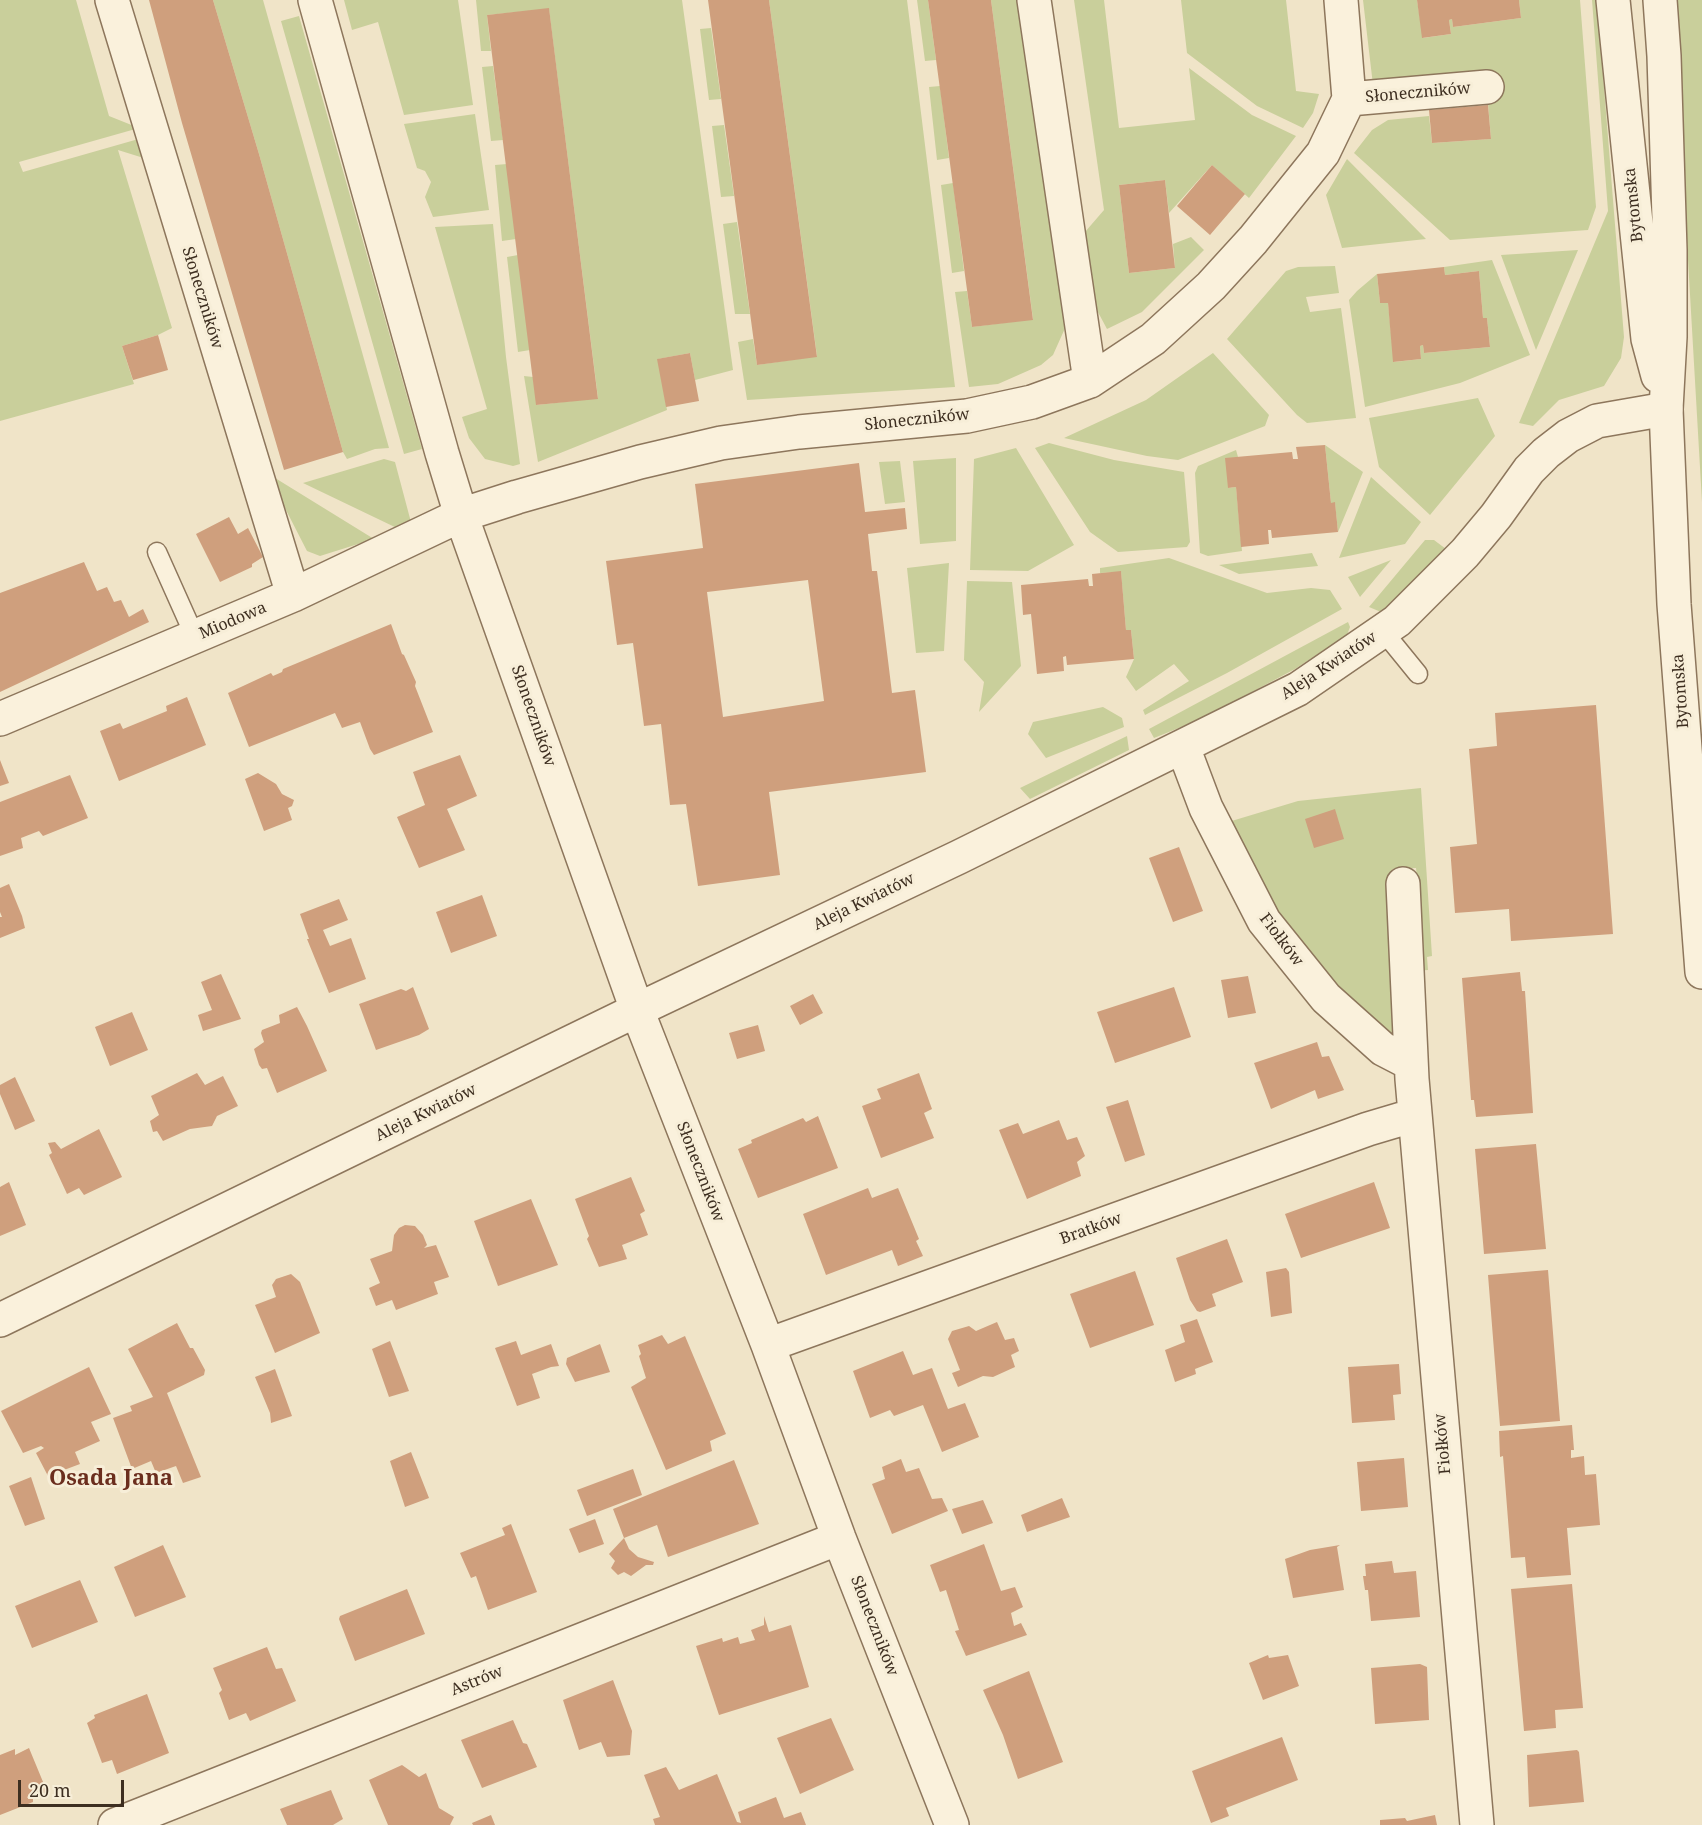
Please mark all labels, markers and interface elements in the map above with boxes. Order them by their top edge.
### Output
street label: Słoneczników [1365,79,1471,107]
street label: Bytomska [1621,167,1647,243]
street label: Słoneczników [177,245,227,351]
street label: Słoneczników [864,405,970,435]
street label: Miodowa [196,598,270,644]
street label: Aleja Kwiatów [1278,628,1380,704]
street label: Bytomska [1669,653,1693,729]
street label: Słoneczników [507,663,559,769]
street label: Aleja Kwiatów [810,869,918,935]
street label: Fiołków [1255,910,1307,970]
street label: Aleja Kwiatów [372,1080,480,1146]
street label: Słoneczników [672,1119,728,1225]
street label: Bratków [1057,1209,1125,1249]
street label: Fiołków [1431,1413,1455,1475]
district label: Osada Jana [49,1466,173,1492]
street label: Słoneczników [846,1573,902,1679]
street label: Astrów [448,1662,506,1700]
scale bar [21,1768,128,1806]
text: 20 m [29,1778,71,1802]

